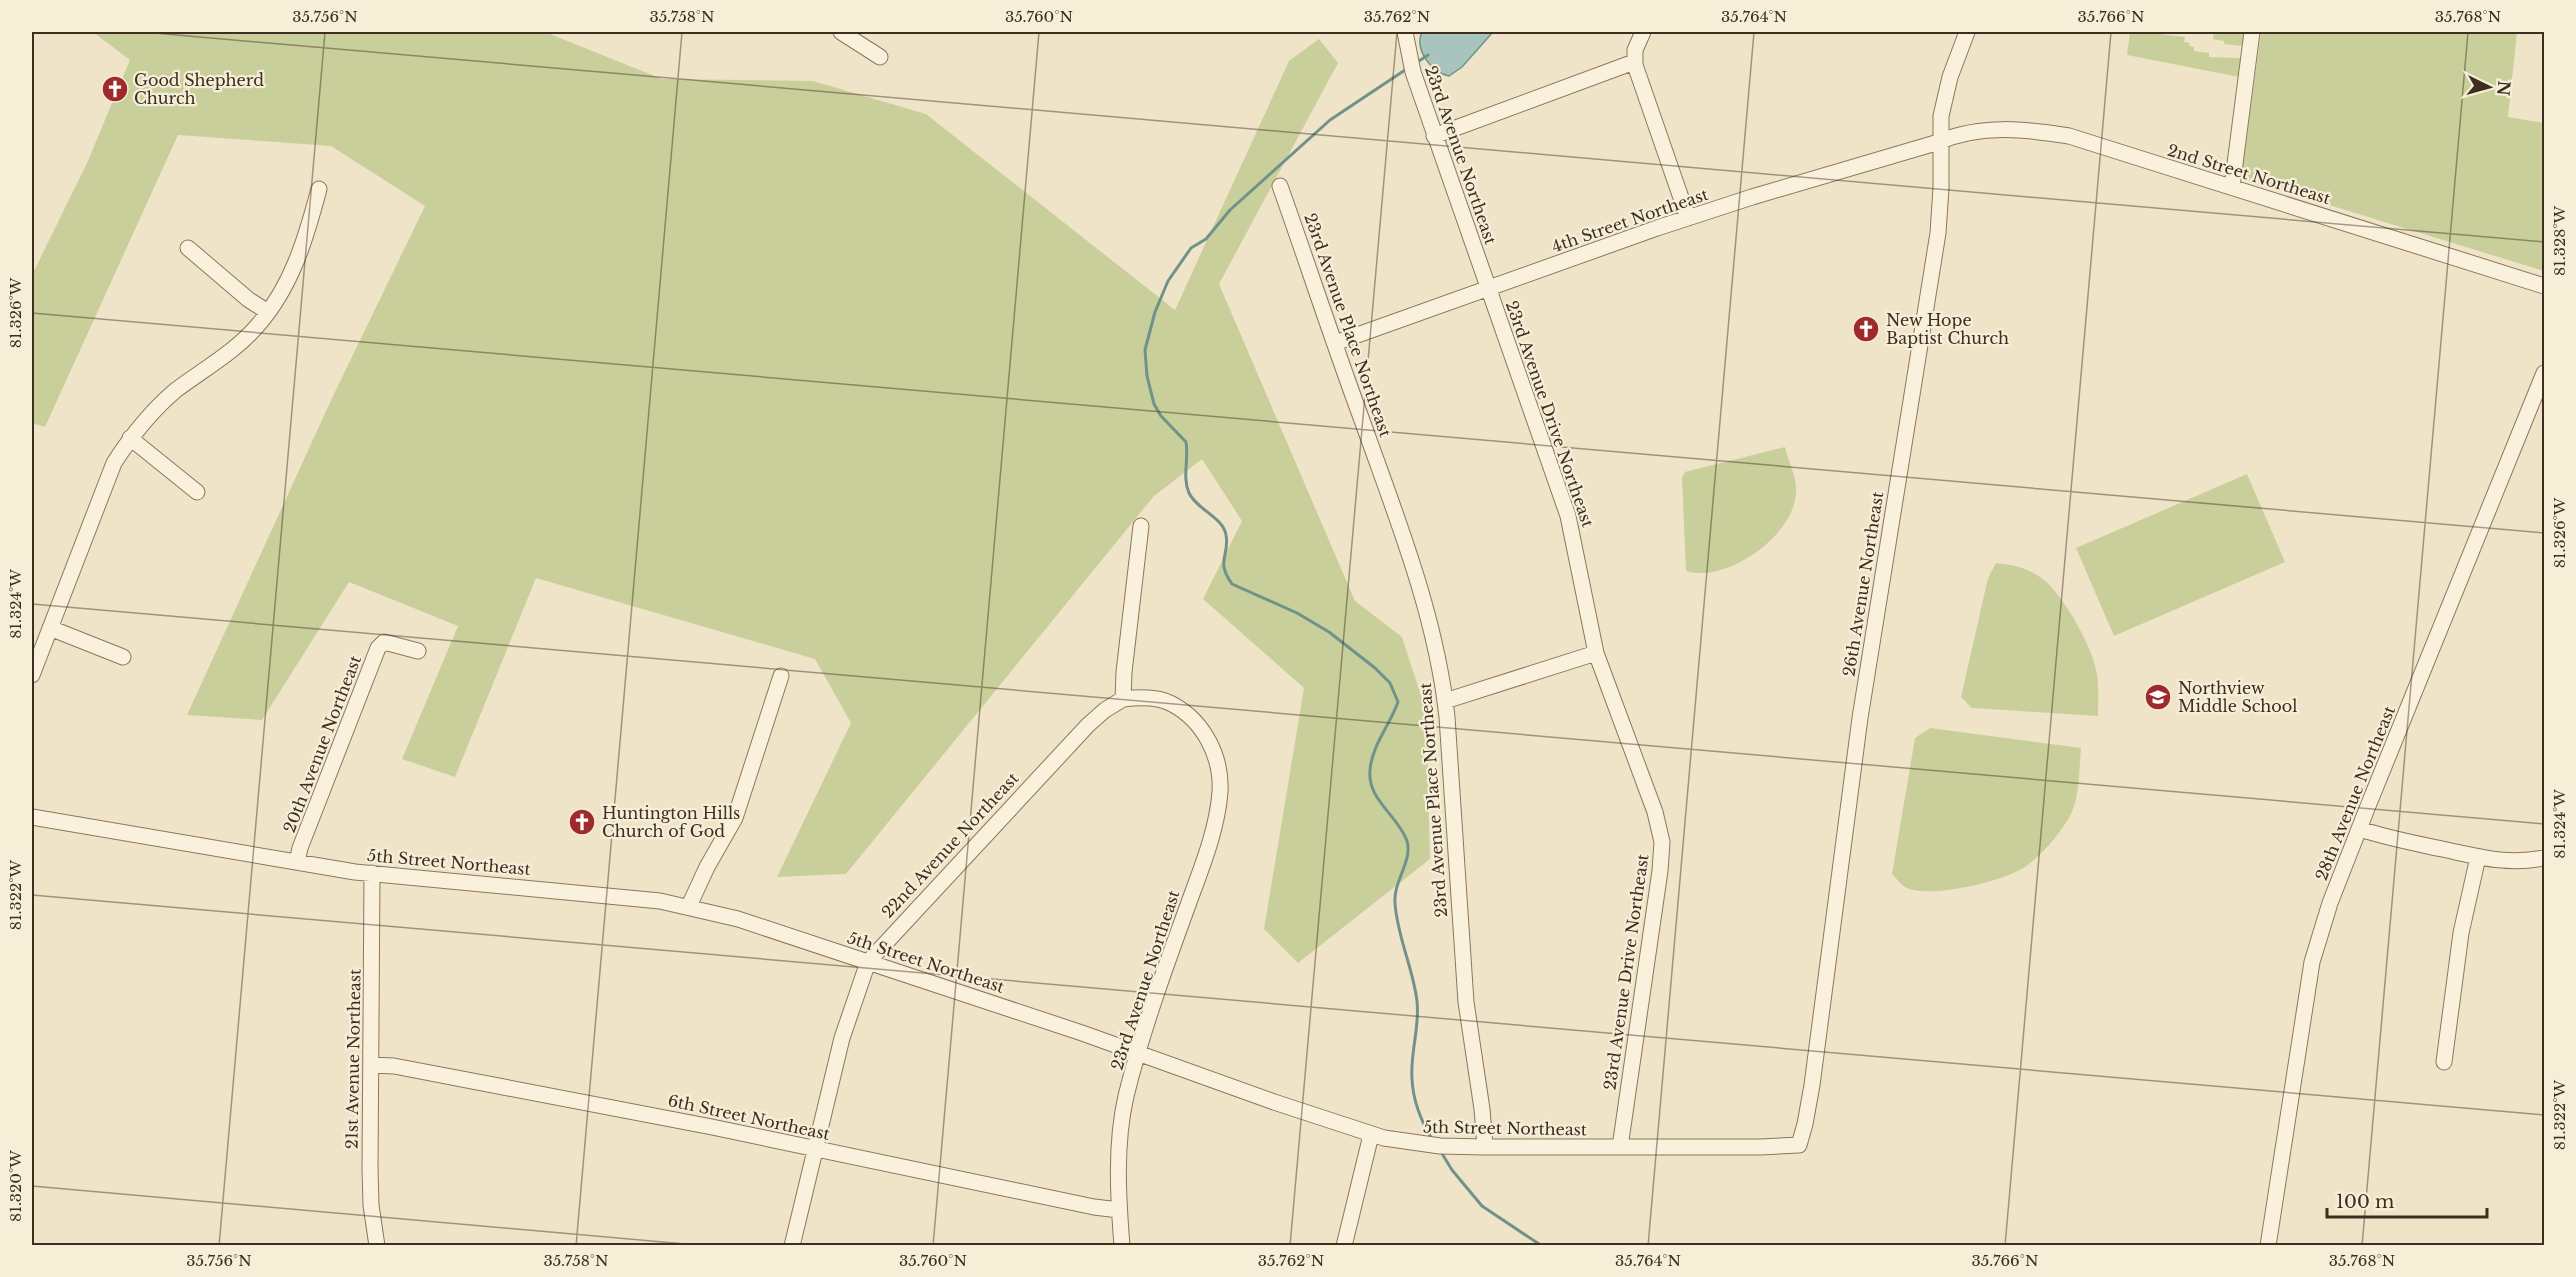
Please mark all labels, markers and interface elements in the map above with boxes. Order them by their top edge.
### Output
text: 35.756°N [292,7,358,26]
text: 35.758°N [649,7,715,26]
text: 35.760°N [1005,7,1073,26]
text: 35.762°N [1364,7,1430,26]
text: 35.764°N [1721,7,1787,26]
text: 35.766°N [2078,7,2144,26]
text: 35.768°N [2435,7,2501,26]
north arrow [2459,57,2519,117]
street label: 23rd Avenue Northeast [1421,63,1501,247]
place label: Good Shepherd Church [134,70,264,108]
church icon: Good Shepherd Church [100,74,130,104]
text: N [2493,80,2515,97]
street label: 2nd Street Northeast [2165,140,2333,208]
street label: 4th Street Northeast [1549,184,1711,256]
text: 81.328°W [2550,206,2569,276]
street label: 23rd Avenue Place Northeast [1300,211,1396,439]
text: 81.326°W [6,277,25,348]
street label: 23rd Avenue Drive Northeast [1502,298,1598,530]
place label: New Hope Baptist Church [1886,310,2009,348]
church icon: New Hope Baptist Church [1851,314,1881,344]
street label: 26th Avenue Northeast [1838,490,1888,678]
text: 81.326°W [2550,497,2569,568]
text: 81.324°W [6,569,25,639]
street label: 20th Avenue Northeast [279,653,365,835]
place label: Northview Middle School [2178,678,2298,716]
street label: 23rd Avenue Place Northeast [1415,682,1451,918]
school or university icon: Northview Middle School [2143,682,2173,712]
street label: 28th Avenue Northeast [2311,703,2399,883]
street label: 22nd Avenue Northeast [877,768,1023,922]
text: 81.324°W [2550,789,2569,859]
place label: Huntington Hills Church of God [602,803,740,841]
church icon: Huntington Hills Church of God [567,807,597,837]
street label: 5th Street Northeast [366,845,532,879]
street label: 23rd Avenue Drive Northeast [1600,853,1652,1091]
text: 81.322°W [6,859,25,930]
street label: 23rd Avenue Northeast [1106,888,1184,1072]
street label: 5th Street Northeast [845,927,1007,997]
street label: 21st Avenue Northeast [341,969,365,1149]
text: 81.322°W [2550,1079,2569,1150]
street label: 6th Street Northeast [666,1090,832,1144]
street label: 5th Street Northeast [1423,1117,1587,1139]
text: 81.320°W [6,1150,25,1222]
scale bar [2327,1181,2488,1219]
text: 100 m [2336,1191,2394,1213]
text: 35.756°N [186,1251,252,1270]
text: 35.758°N [543,1251,609,1270]
text: 35.760°N [899,1251,967,1270]
text: 35.762°N [1258,1251,1324,1270]
text: 35.764°N [1615,1251,1681,1270]
text: 35.766°N [1972,1251,2038,1270]
text: 35.768°N [2329,1251,2395,1270]

